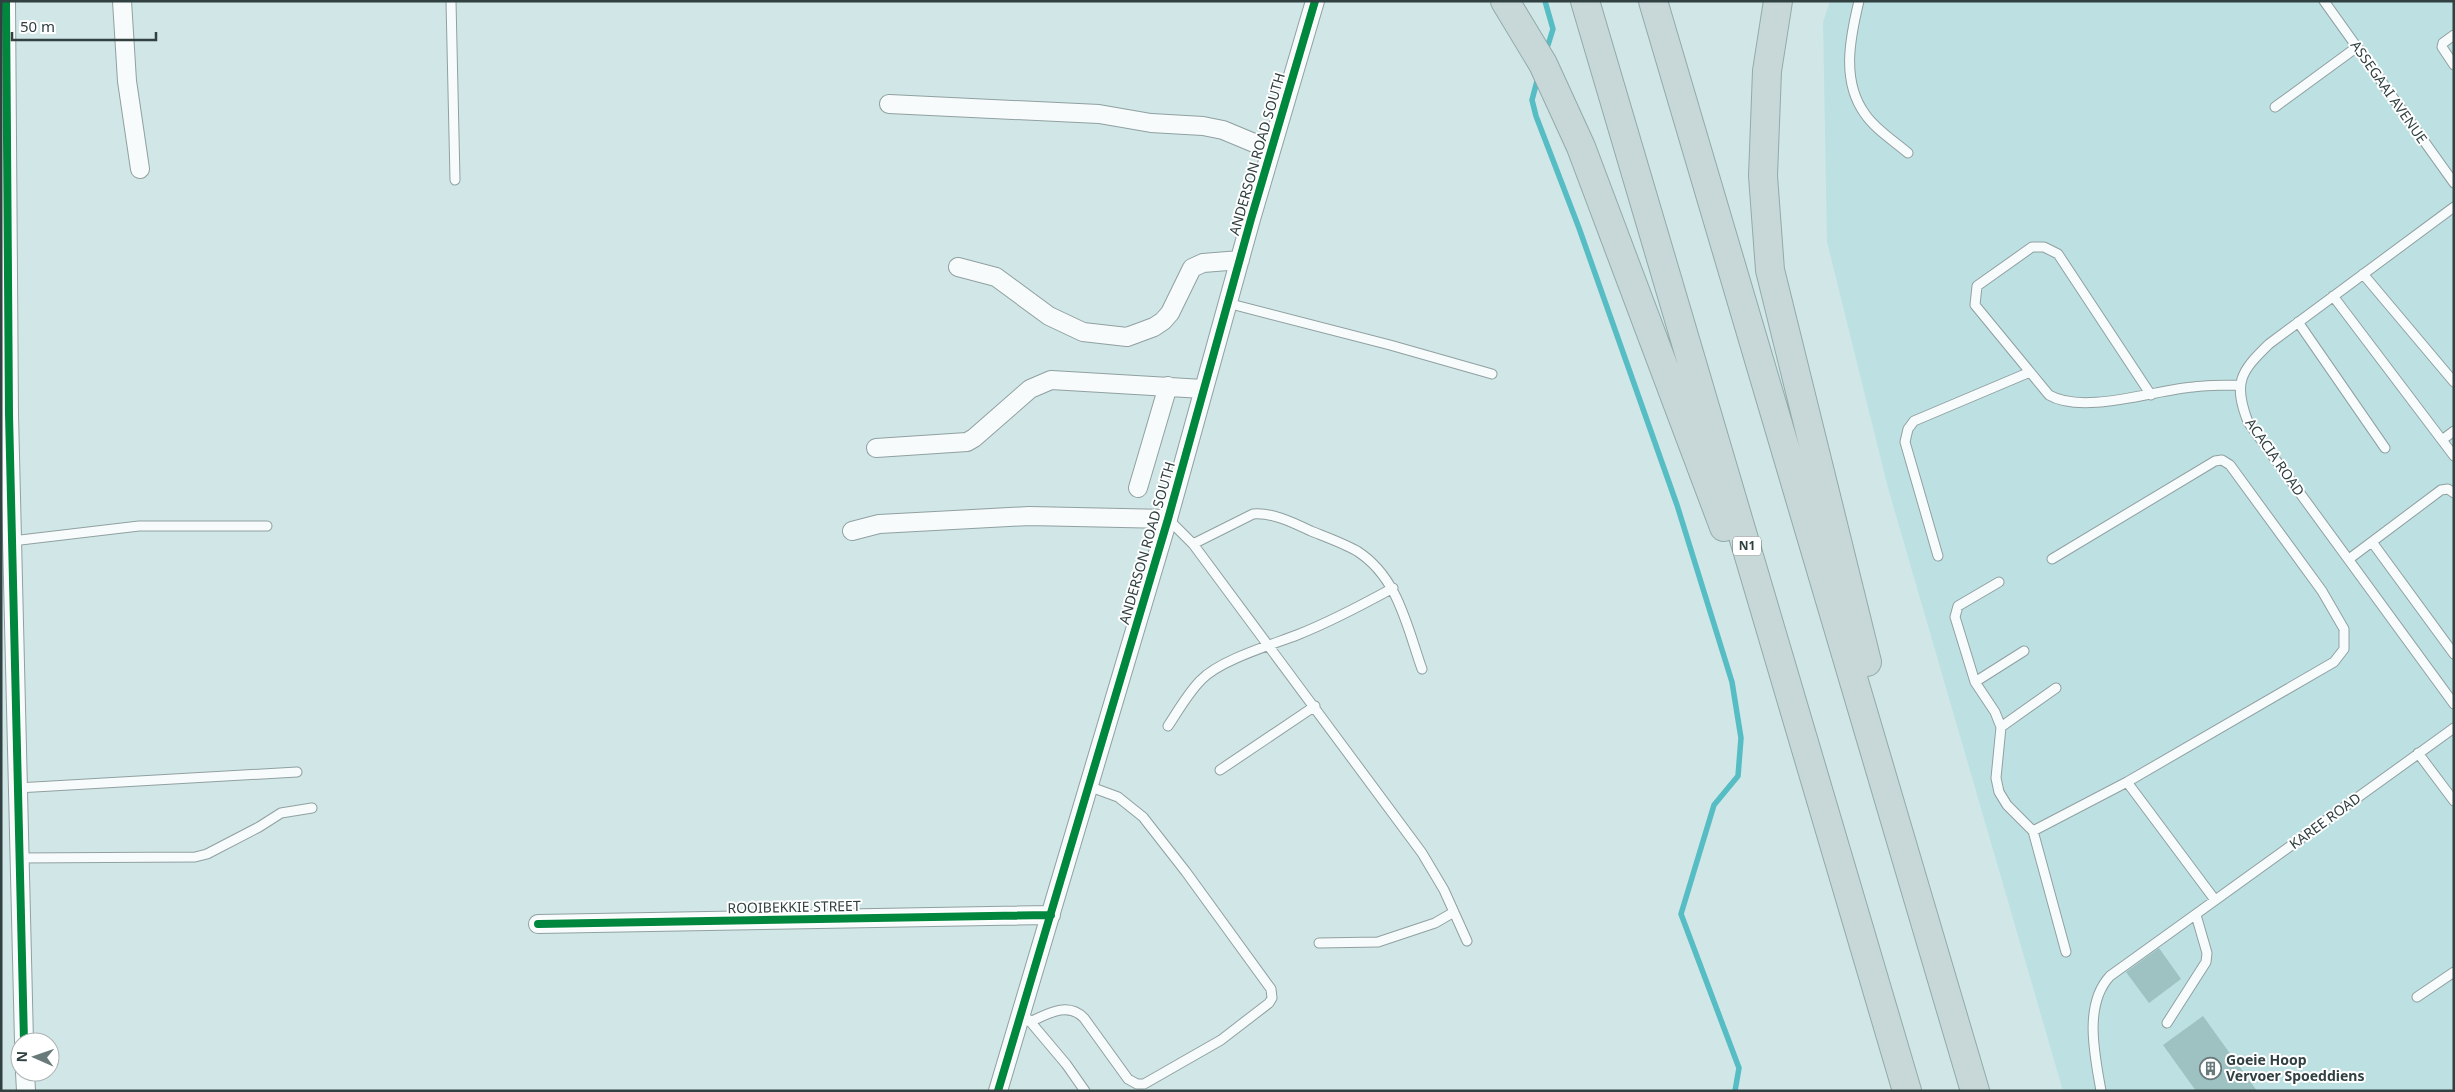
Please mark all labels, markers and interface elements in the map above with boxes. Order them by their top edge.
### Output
scale bar [12,10,156,42]
text: 50 m [20,16,55,36]
street label: ASSEGAAI AVENUE [2347,36,2432,147]
street label: ANDERSON ROAD SOUTH [1224,70,1289,237]
street label: ACACIA ROAD [2242,414,2309,499]
street label: ANDERSON ROAD SOUTH [1114,459,1179,626]
road number: N1 [1733,536,1761,556]
street label: KAREE ROAD [2285,788,2364,853]
street label: ROOIBEKKIE STREET [727,896,861,917]
north arrow [10,1032,60,1082]
place label: Goeie Hoop Vervoer Spoeddiens [2226,1050,2364,1085]
text: N [12,1051,31,1063]
building icon: Goeie Hoop Vervoer Spoeddiens [2198,1056,2222,1080]

